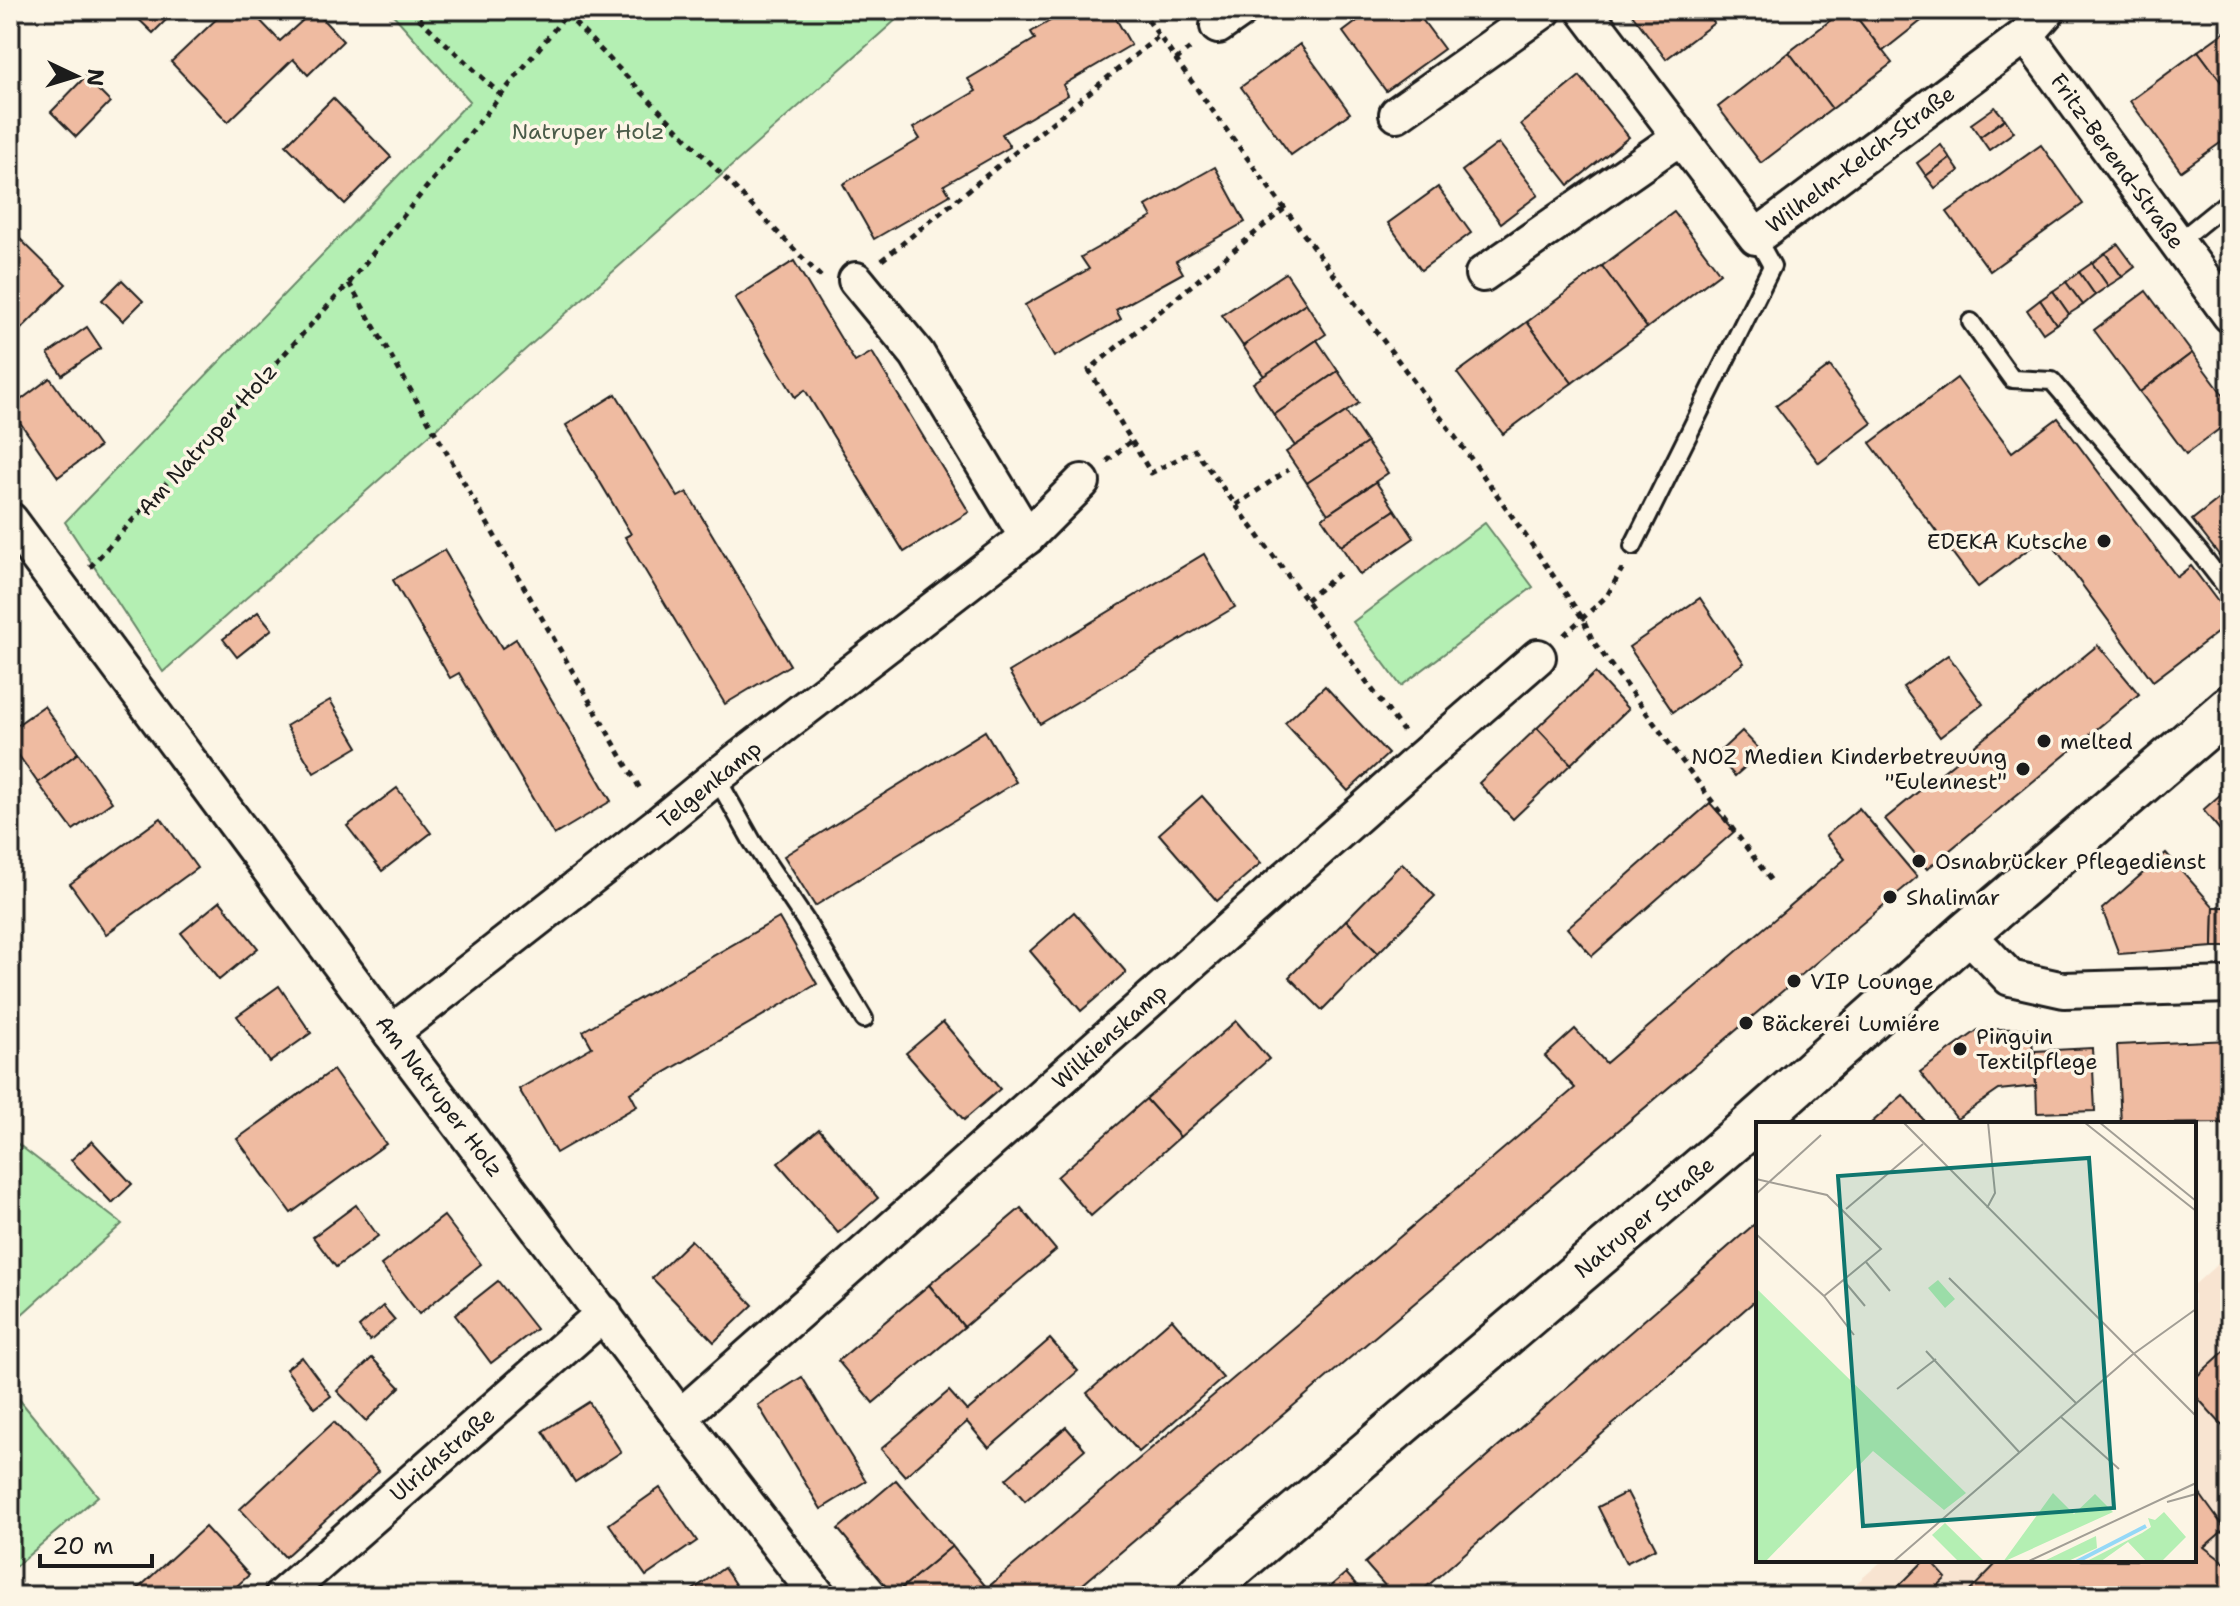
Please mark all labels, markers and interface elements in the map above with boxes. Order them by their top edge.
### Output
north arrow [36,36,116,116]
text: N [80,68,111,87]
street label: Fritz-Berend-Straße [2044,68,2191,255]
street label: Wilhelm-Kelch-Straße [1760,79,1961,240]
park label: Natruper Holz [512,117,664,146]
street label: Am Natruper Holz [131,357,283,522]
place label: EDEKA Kutsche [1927,527,2088,556]
marker: EDEKA Kutsche [2095,532,2113,550]
place label: melted [2060,727,2133,756]
marker: melted [2035,732,2053,750]
street label: Telgenkamp [651,734,767,835]
place label: NOZ Medien Kinderbetreuung "Eulennest" [1691,742,2007,796]
marker: NOZ Medien Kinderbetreuung "Eulennest" [2014,760,2032,778]
place label: Osnabrücker Pflegedienst [1935,847,2206,876]
marker: Osnabrücker Pflegedienst [1910,852,1928,870]
place label: Shalimar [1906,883,2000,912]
marker: Shalimar [1881,888,1899,906]
place label: VIP Lounge [1810,967,1934,996]
marker: VIP Lounge [1785,972,1803,990]
street label: Wilkienskamp [1046,977,1173,1096]
place label: Bäckerei Lumiére [1762,1009,1940,1038]
street label: Am Natruper Holz [369,1010,510,1183]
marker: Bäckerei Lumiére [1737,1014,1755,1032]
place label: Pinguin Textilpflege [1976,1022,2098,1076]
marker: Pinguin Textilpflege [1951,1040,1969,1058]
inset map [1756,1122,2196,1562]
street label: Natruper Straße [1568,1150,1721,1285]
street label: Ulrichstraße [384,1401,501,1508]
scale bar [40,1518,152,1568]
text: 20 m [52,1530,114,1562]

